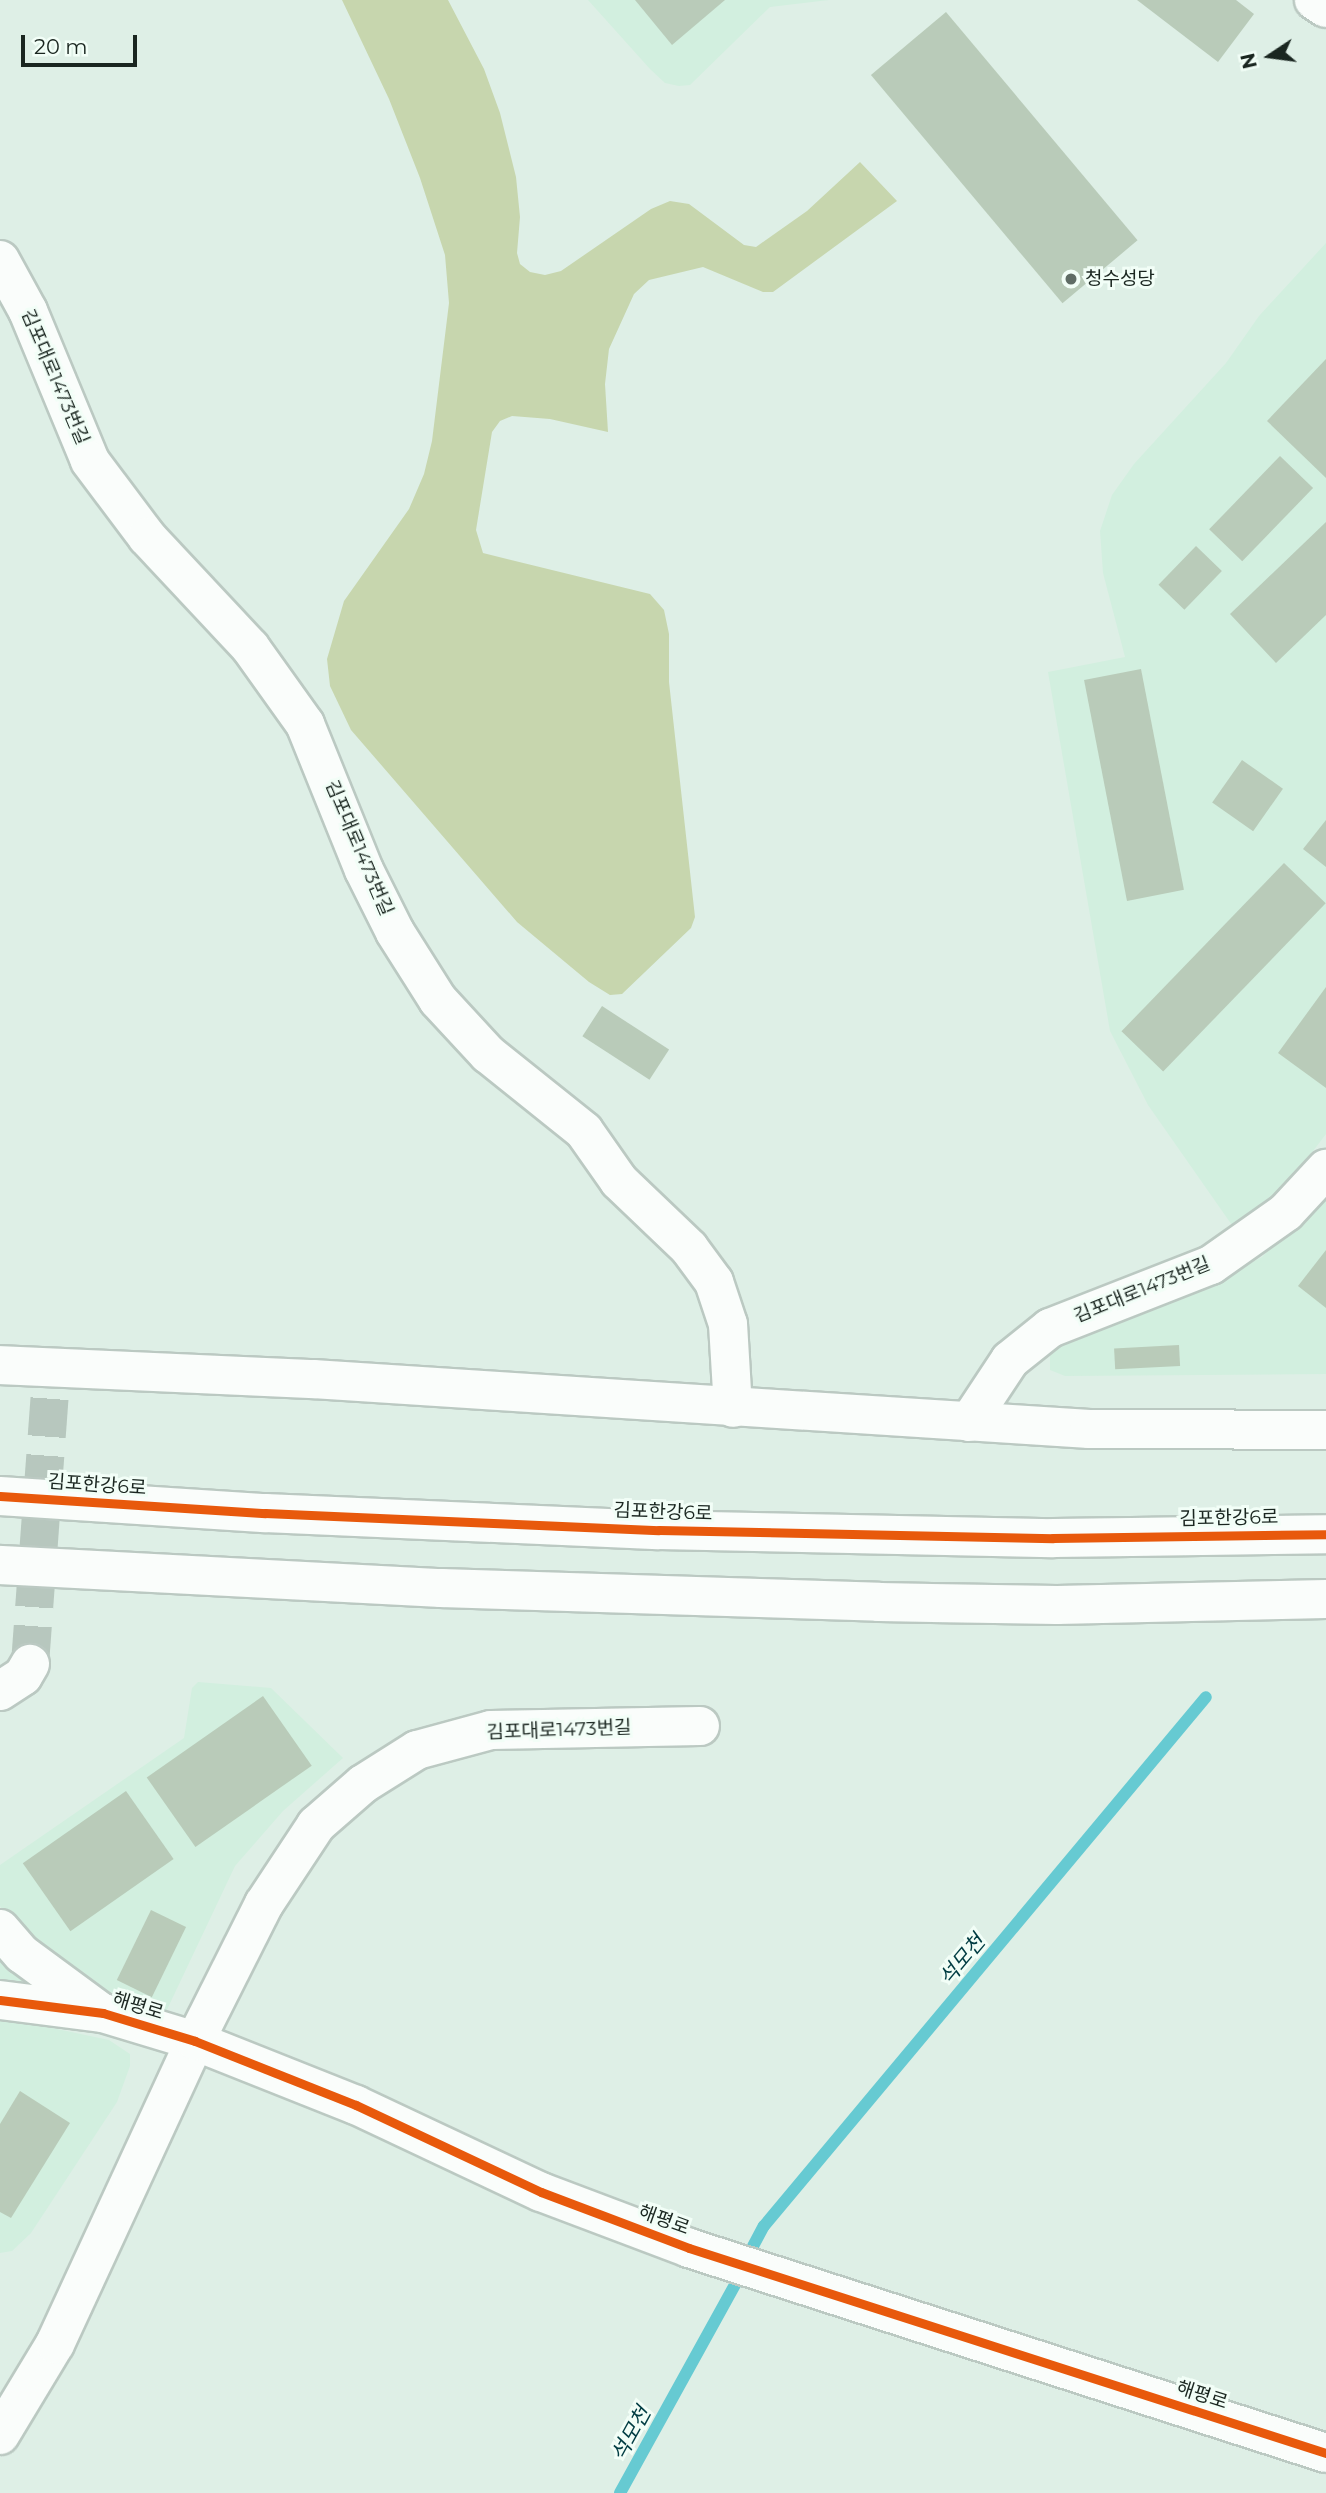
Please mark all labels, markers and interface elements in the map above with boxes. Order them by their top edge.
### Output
scale bar [24,21,140,65]
north arrow [1235,21,1305,91]
text: 20 m [34,34,88,59]
text: N [1236,51,1262,71]
place label: 청수성당 [1085,268,1155,290]
marker: 청수성당 [1063,271,1079,287]
street label: 김포대로1473번길 [16,306,94,448]
street label: 김포대로1473번길 [320,777,398,919]
street label: 김포대로1473번길 [1070,1252,1214,1328]
street label: 김포한강6로 [47,1470,147,1500]
street label: 김포한강6로 [613,1499,713,1525]
street label: 김포한강6로 [1179,1506,1279,1530]
street label: 김포대로1473번길 [486,1716,632,1744]
water label: 석모천 [934,1930,990,1990]
street label: 해평로 [110,1987,166,2025]
street label: 해평로 [635,2200,693,2240]
street label: 해평로 [1174,2376,1230,2414]
water label: 석모천 [606,2403,656,2465]

